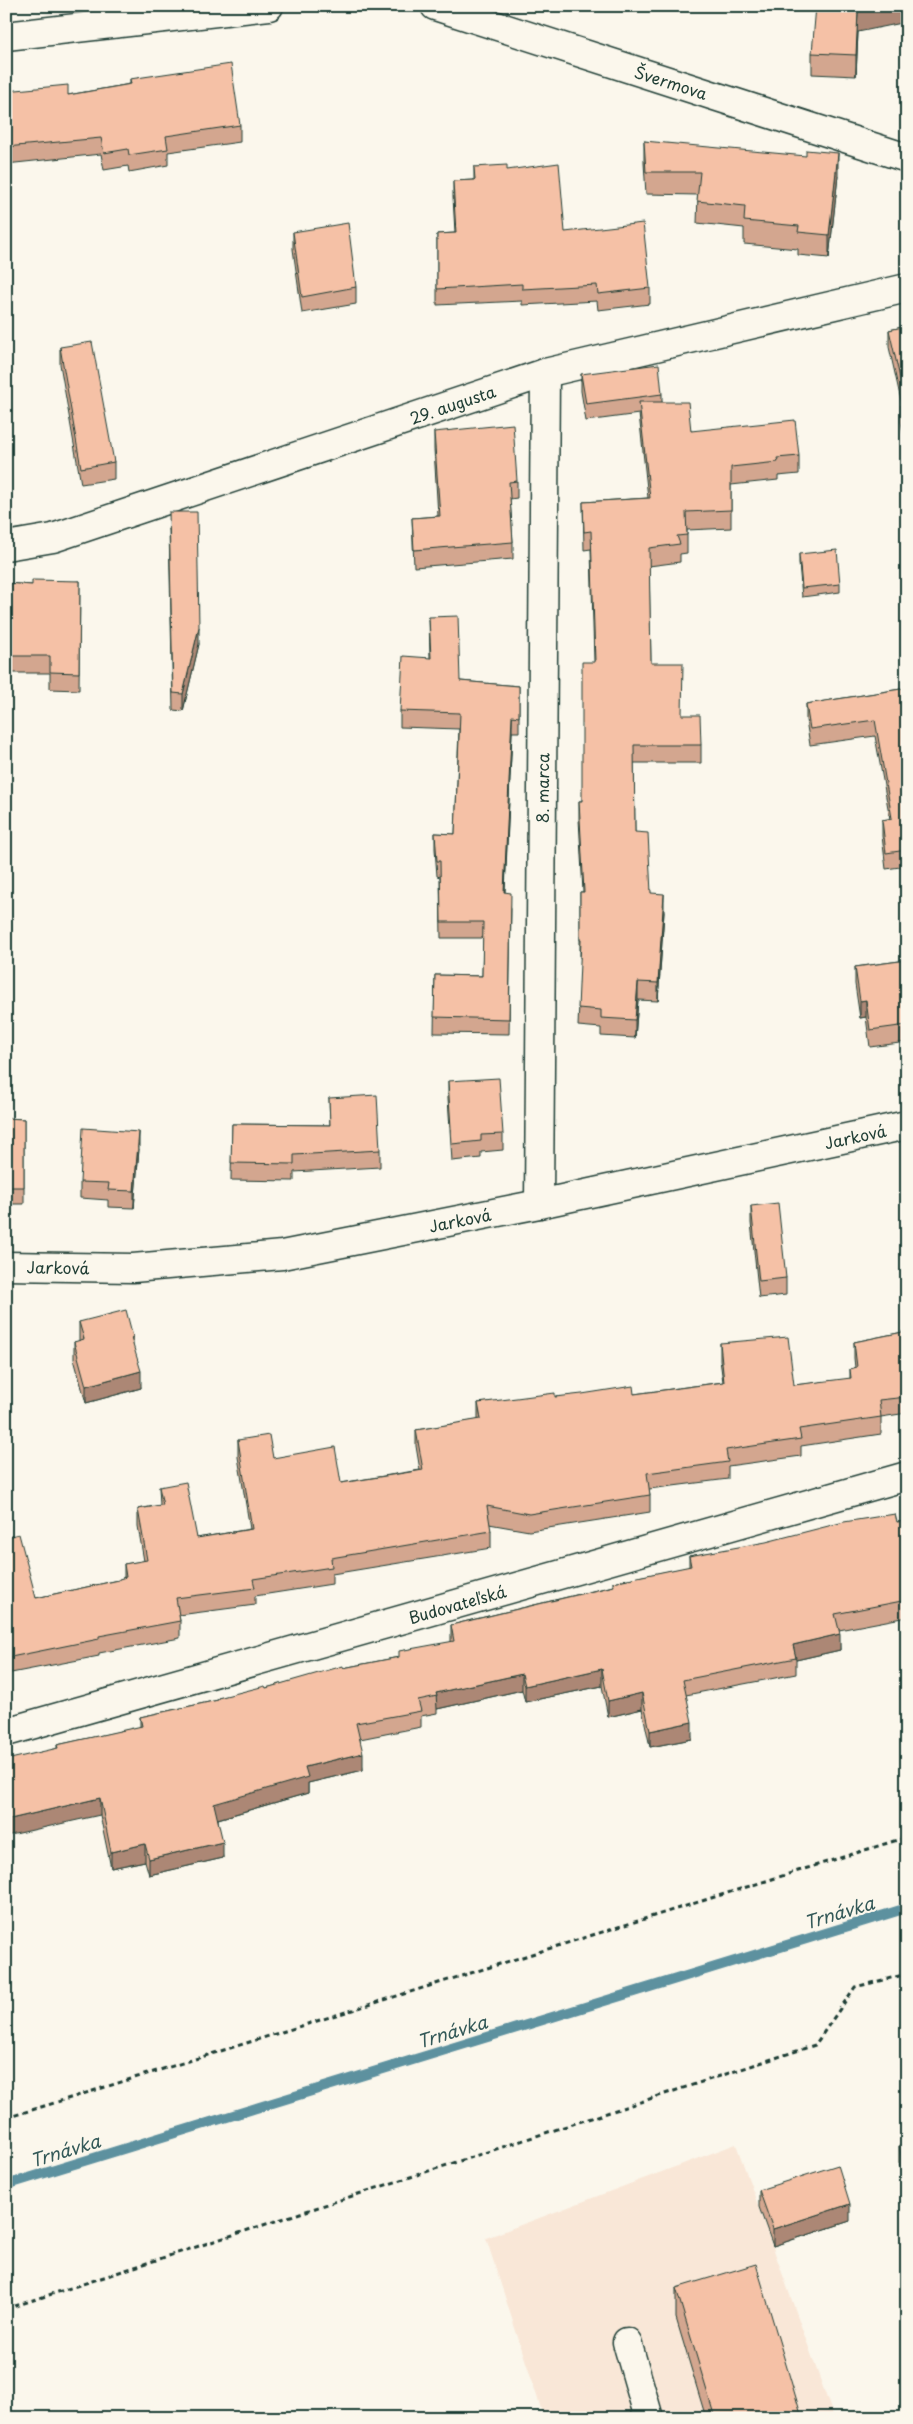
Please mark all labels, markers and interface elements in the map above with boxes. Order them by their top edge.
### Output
street label: Švermova [631,59,711,105]
street label: 29. augusta [407,379,498,430]
street label: 8. marca [530,753,554,823]
street label: Jarková [822,1118,889,1154]
street label: Jarková [427,1202,493,1238]
street label: Jarková [26,1254,90,1279]
street label: Budovateľská [405,1579,509,1629]
water label: Trnávka [801,1888,878,1935]
water label: Trnávka [414,2007,491,2054]
water label: Trnávka [27,2126,104,2173]

